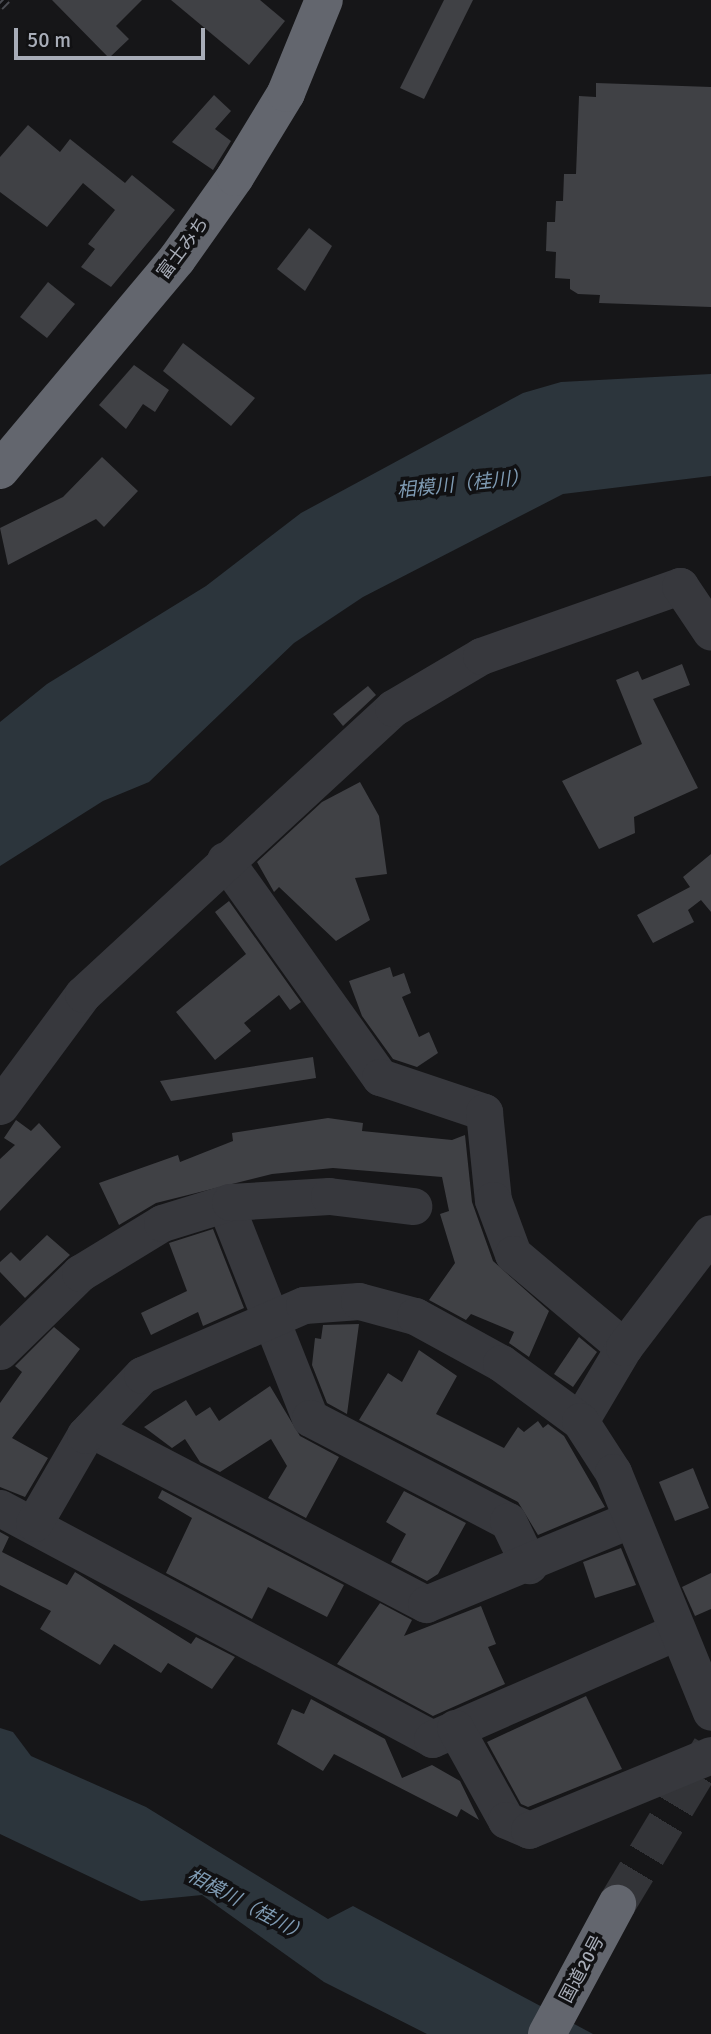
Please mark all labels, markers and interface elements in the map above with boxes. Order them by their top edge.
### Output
scale bar [18,14,208,58]
text: 50 m [27,27,71,53]
street label: 富士みち [153,213,213,283]
water label: 相模川（桂川） [396,467,530,503]
water label: 相模川（桂川） [183,1865,311,1947]
street label: 国道20号 [555,1932,609,2006]

